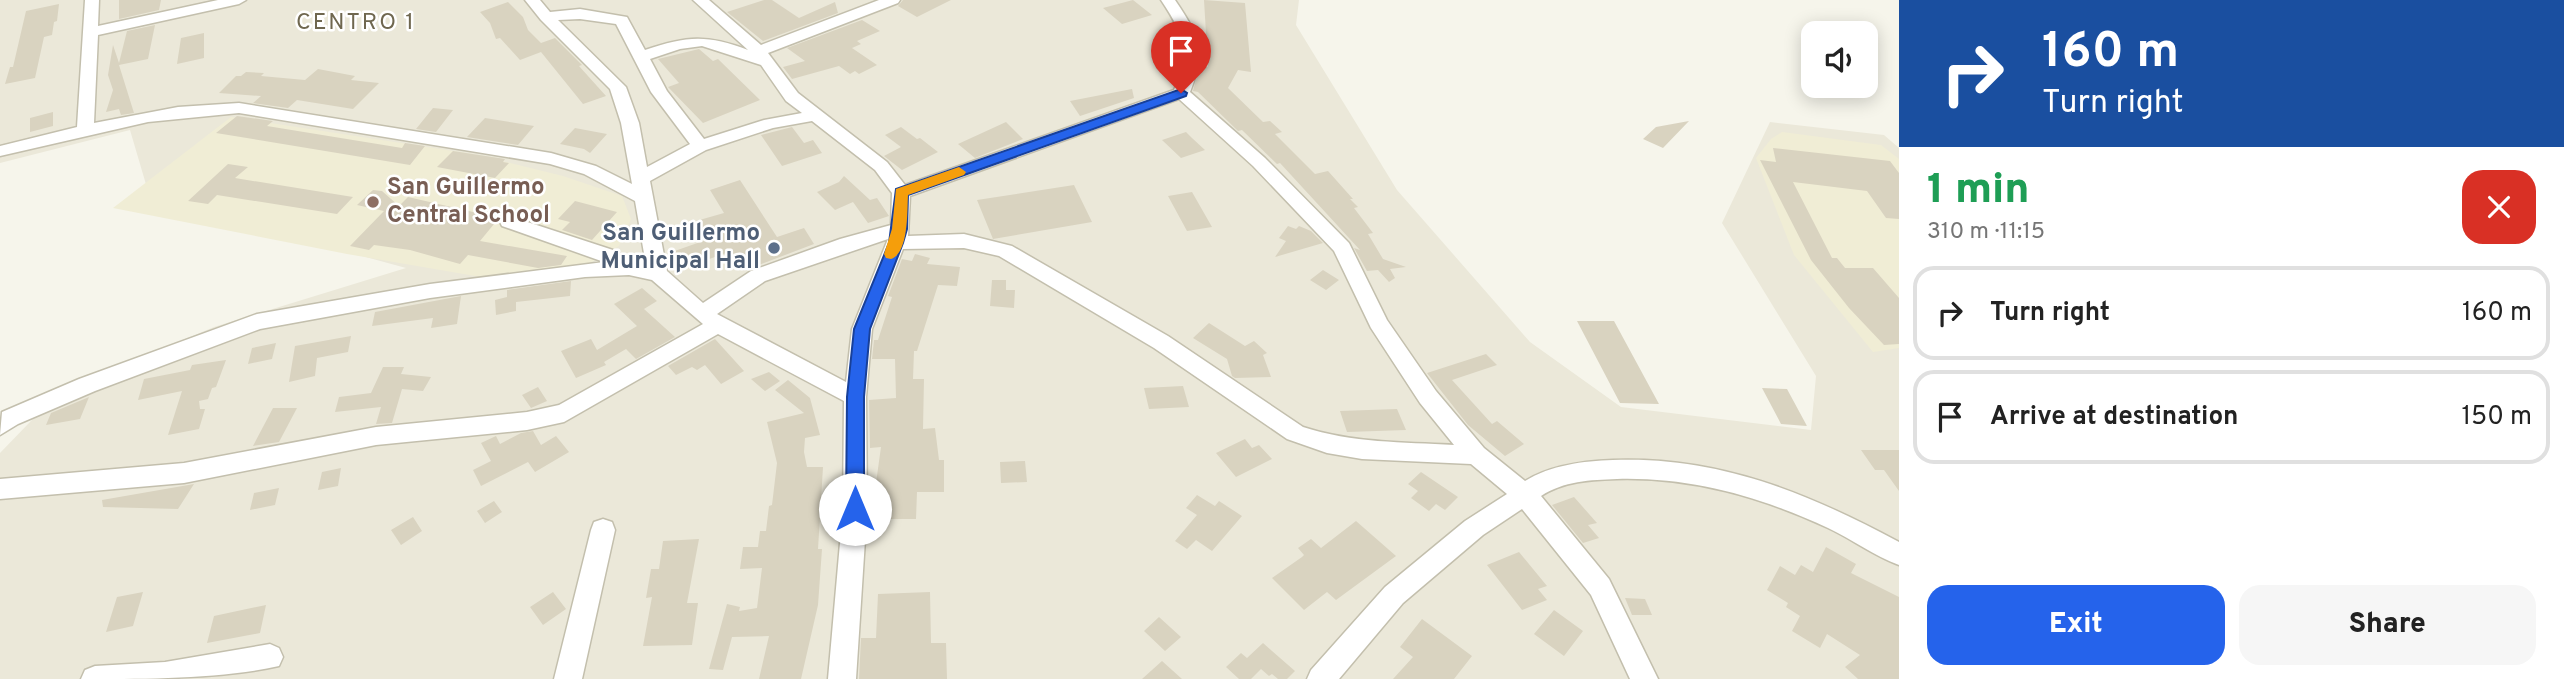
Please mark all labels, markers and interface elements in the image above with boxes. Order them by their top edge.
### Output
district label: CENTRO 1 [296,9,416,38]
pin [1151,21,1211,93]
map controls [1801,21,1878,98]
button: sound [1801,21,1878,98]
text: 160 m [2042,23,2179,85]
icon: right [1927,28,2018,119]
icon: arrive [1162,32,1200,70]
text: Turn right [2042,84,2184,124]
text: 1 min [1927,165,2030,218]
button: close [2462,170,2536,244]
place label: San Guillermo Central School [387,173,550,231]
marker: San Guillermo Central School [365,194,381,210]
text: 310 m · 11:15 [1927,218,2045,247]
place label: San Guillermo Municipal Hall [601,219,760,277]
marker: San Guillermo Municipal Hall [766,240,782,256]
icon: right [1931,294,1969,332]
text: Turn right [1990,297,2110,330]
text: 160 m [2462,297,2532,330]
icon: arrive [1931,398,1969,436]
text: Arrive at destination [1990,401,2238,434]
text: 150 m [2461,401,2532,434]
position arrow [818,472,892,546]
button: Exit [1927,585,2225,665]
button: Share [2239,585,2536,665]

